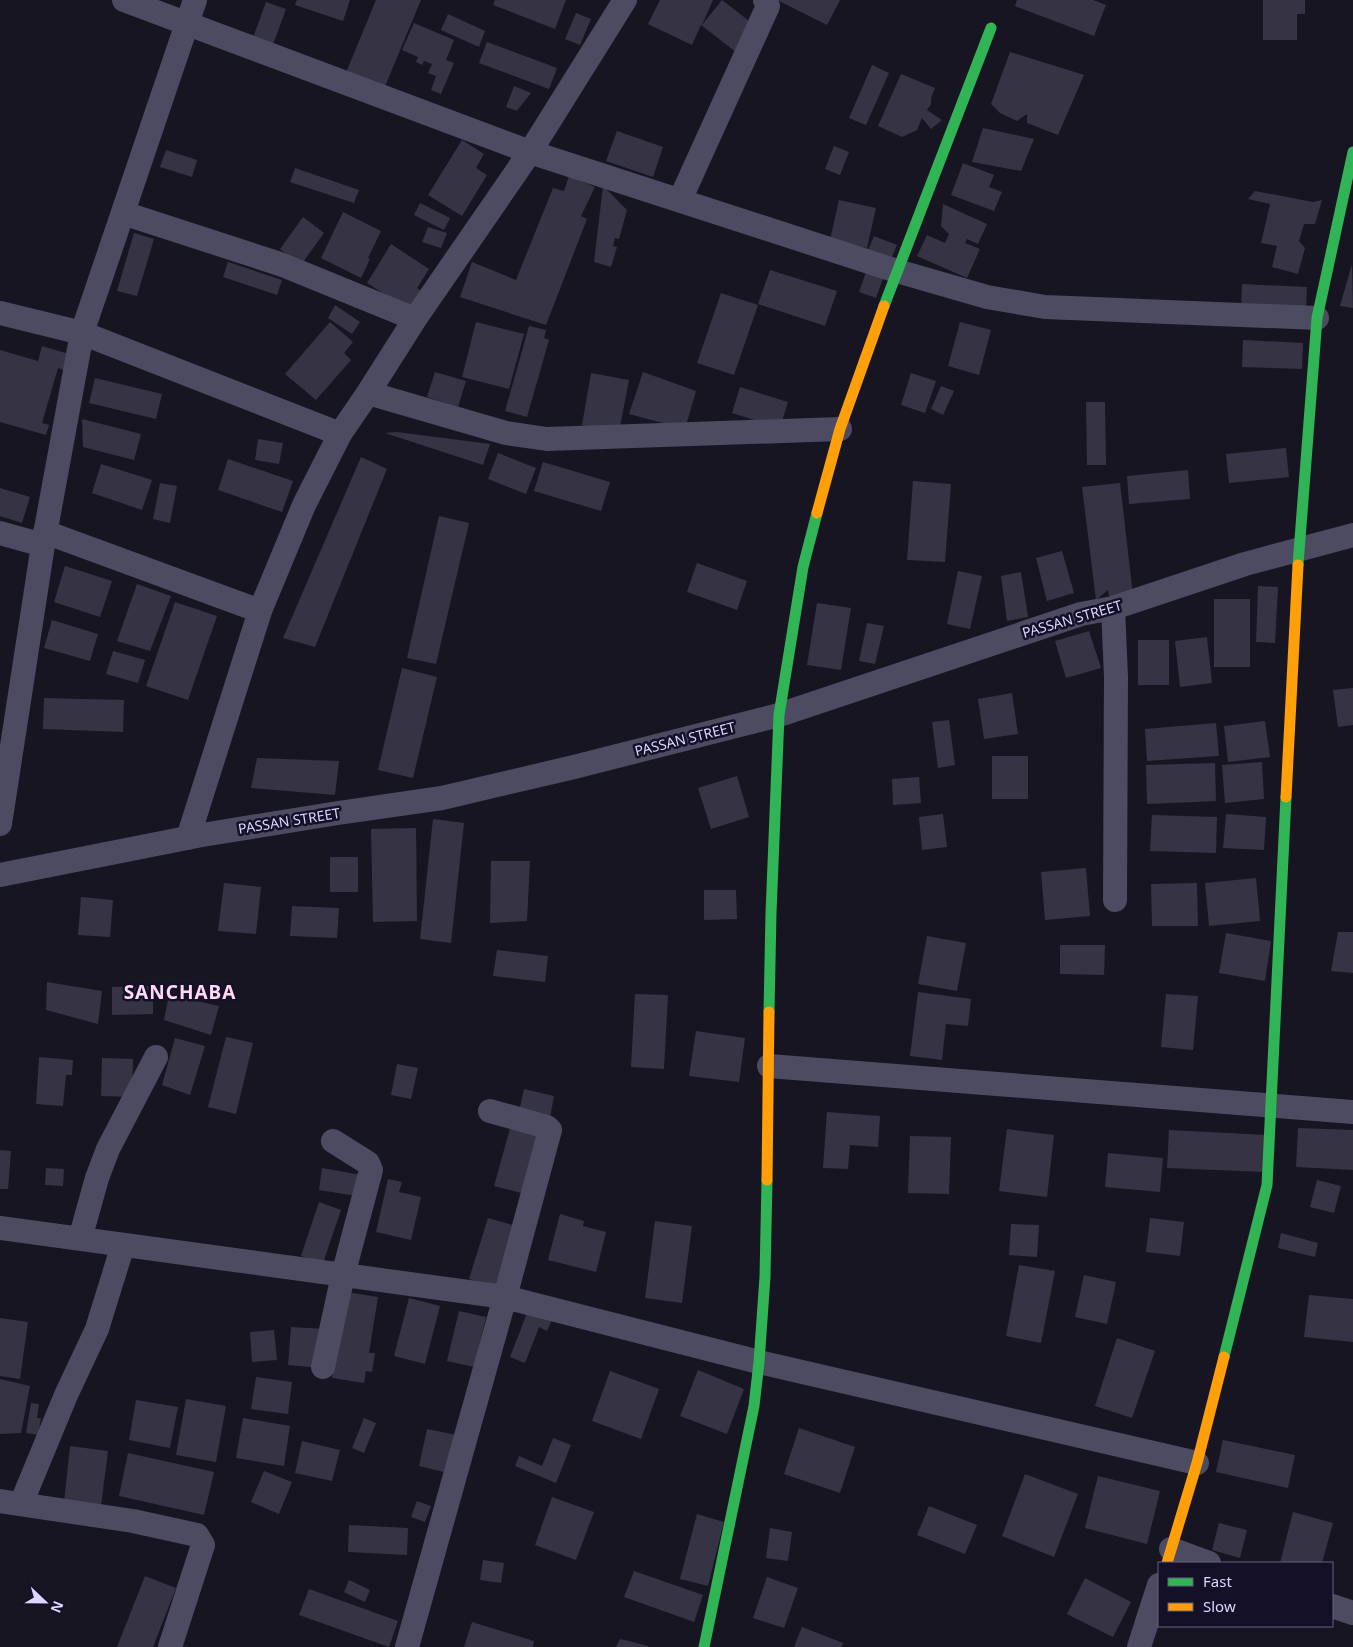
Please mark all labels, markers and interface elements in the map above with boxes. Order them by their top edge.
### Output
street label: PASSAN STREET [1020,595,1124,642]
street label: PASSAN STREET [633,717,737,760]
street label: PASSAN STREET [237,803,341,838]
district label: SANCHABA [124,979,236,1005]
legend [1158,1562,1333,1627]
text: Fast [1203,1571,1232,1591]
north arrow [20,1577,70,1627]
text: Slow [1203,1596,1236,1616]
text: N [47,1598,68,1616]

